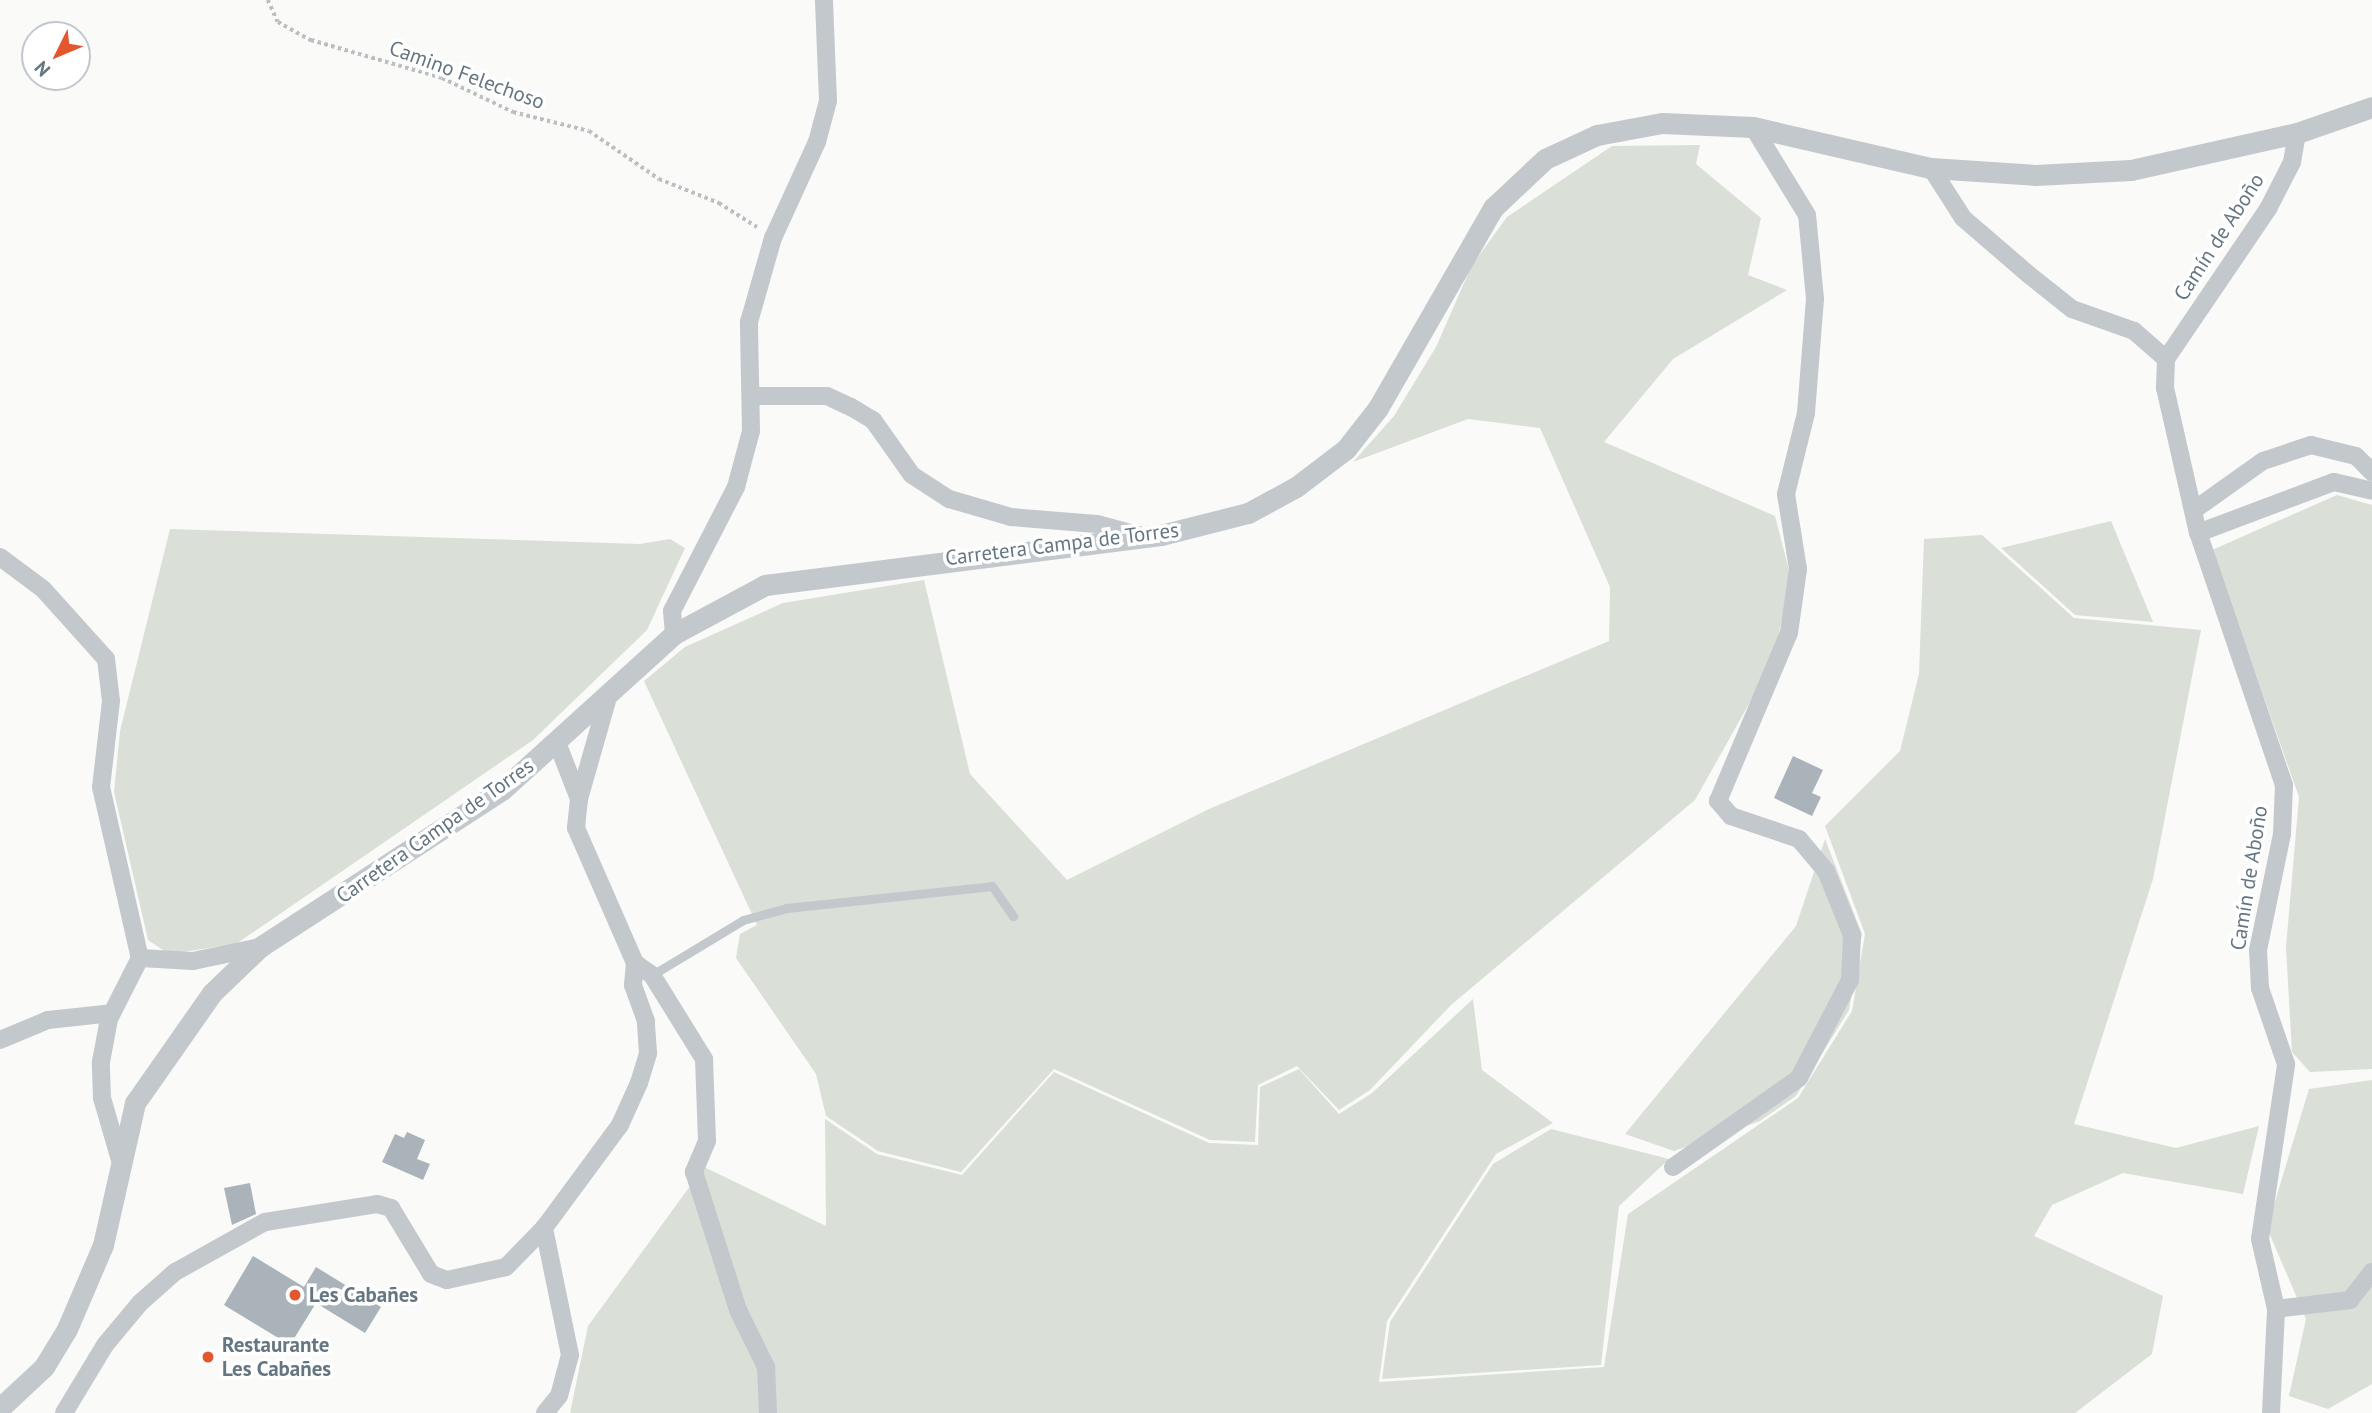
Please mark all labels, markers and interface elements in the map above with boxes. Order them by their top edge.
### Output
north arrow [21,21,91,91]
street label: Camino Felechoso [386,35,548,115]
text: N [29,56,55,82]
street label: Camín de Aboño [2168,168,2270,306]
street label: Carretera Campa de Torres [943,517,1181,571]
street label: Carretera Campa de Torres [331,753,539,909]
street label: Camín de Aboño [2225,803,2273,953]
place label: Les Cabañes [309,1282,418,1308]
marker: Les Cabañes [287,1287,303,1303]
place label: Restaurante Les Cabañes [222,1332,331,1382]
marker: Restaurante Les Cabañes [200,1349,216,1365]

